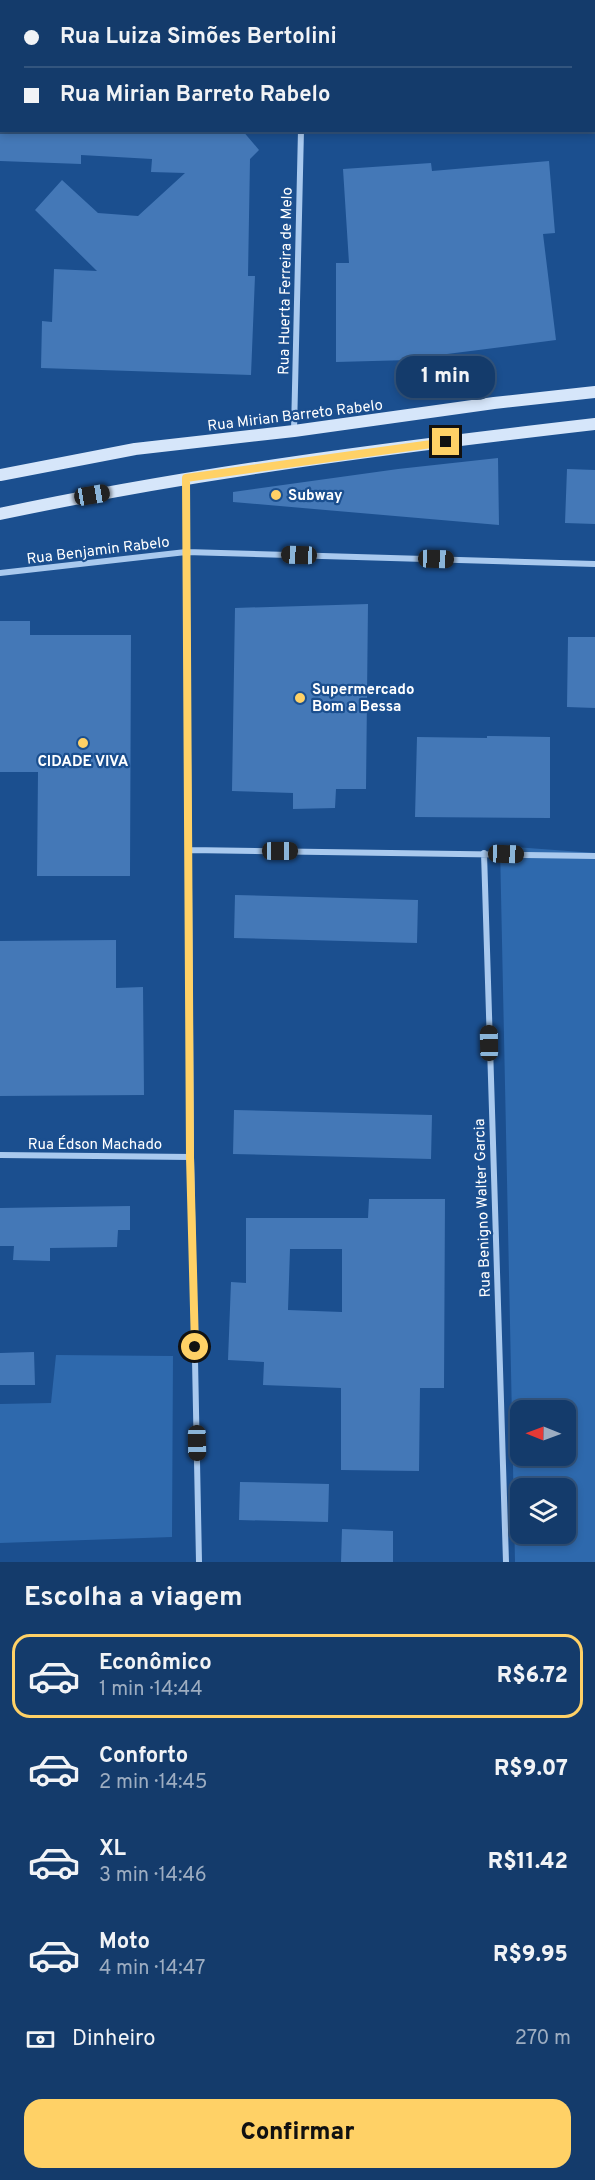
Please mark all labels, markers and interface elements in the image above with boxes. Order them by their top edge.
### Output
text: Rua Luiza Simões Bertolini [60,24,337,51]
text: Rua Mirian Barreto Rabelo [60,82,330,109]
street label: Rua Huerta Ferreira de Melo [275,187,298,375]
callout: 1 min [396,355,496,397]
text: 1 min [421,364,470,390]
street label: Rua Mirian Barreto Rabelo [206,396,384,437]
route end [432,428,459,455]
car [73,483,111,507]
place label: Subway [288,487,343,506]
marker: Subway [269,488,283,502]
street label: Rua Benjamin Rabelo [26,533,171,570]
car [281,545,317,565]
car [418,549,454,569]
place label: Supermercado Bom a Bessa [312,681,414,717]
marker: Supermercado Bom a Bessa [293,691,307,705]
marker: CIDADE VIVA [76,736,90,750]
place label: CIDADE VIVA [37,753,129,772]
car [262,842,298,860]
car [488,844,524,864]
car [480,1025,498,1061]
street label: Rua Benigno Walter Garcia [471,1118,496,1298]
street label: Rua Édson Machado [28,1135,162,1155]
route start [181,1333,208,1360]
north arrow [510,1400,576,1466]
map controls [510,1400,576,1544]
car [188,1425,206,1461]
button: layers [510,1478,576,1544]
text: Escolha a viagem [24,1581,243,1615]
icon: car [27,1649,81,1703]
text: Econômico [99,1650,212,1677]
text: R$6.72 [497,1663,568,1690]
text: 1 min · 14:44 [99,1677,203,1703]
icon: car [27,1742,81,1796]
text: Conforto [99,1743,188,1770]
text: R$9.07 [494,1756,568,1783]
text: 2 min · 14:45 [99,1770,207,1796]
icon: car [27,1835,81,1889]
text: XL [99,1836,126,1863]
text: R$11.42 [488,1849,568,1876]
text: 3 min · 14:46 [99,1863,207,1889]
icon: car [27,1928,81,1982]
text: Moto [99,1929,150,1956]
text: R$9.95 [493,1942,568,1969]
text: 4 min · 14:47 [99,1956,205,1982]
icon: cash [24,2023,57,2056]
text: Dinheiro [72,2026,155,2053]
text: 270 m [515,2026,571,2052]
button: Confirmar [24,2099,571,2168]

